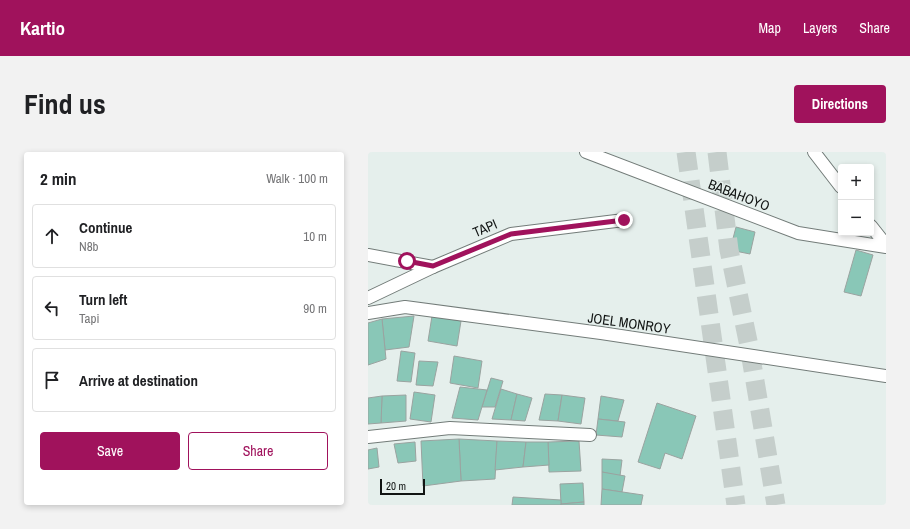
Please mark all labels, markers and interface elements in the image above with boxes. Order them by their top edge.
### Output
text: Kartio [20,15,65,41]
text: Map [759,19,781,37]
text: Layers [803,19,837,37]
text: Share [859,19,890,37]
text: Find us [24,85,106,123]
button: Directions [794,85,886,123]
map controls [838,164,874,236]
button: + [838,164,874,200]
text: 2 min [40,167,76,190]
text: Walk · 100 m [266,170,328,187]
street label: BABAHOYO [706,175,772,215]
button: − [838,200,874,236]
route end [615,211,633,229]
street label: TAPI [470,215,500,241]
text: Continue [79,217,132,238]
icon: ahead [41,225,63,247]
text: 10 m [303,228,327,245]
text: N8b [79,238,99,255]
route start [398,252,416,270]
text: Turn left [79,289,127,310]
icon: left [41,297,63,319]
text: 90 m [303,300,327,317]
street label: JOEL MONROY [587,308,672,338]
text: Tapi [79,310,99,327]
icon: arrive [41,369,63,391]
text: Arrive at destination [79,370,198,391]
button: Save [40,432,180,470]
button: Share [188,432,328,470]
scale bar [380,477,425,496]
text: 20 m [386,479,406,493]

